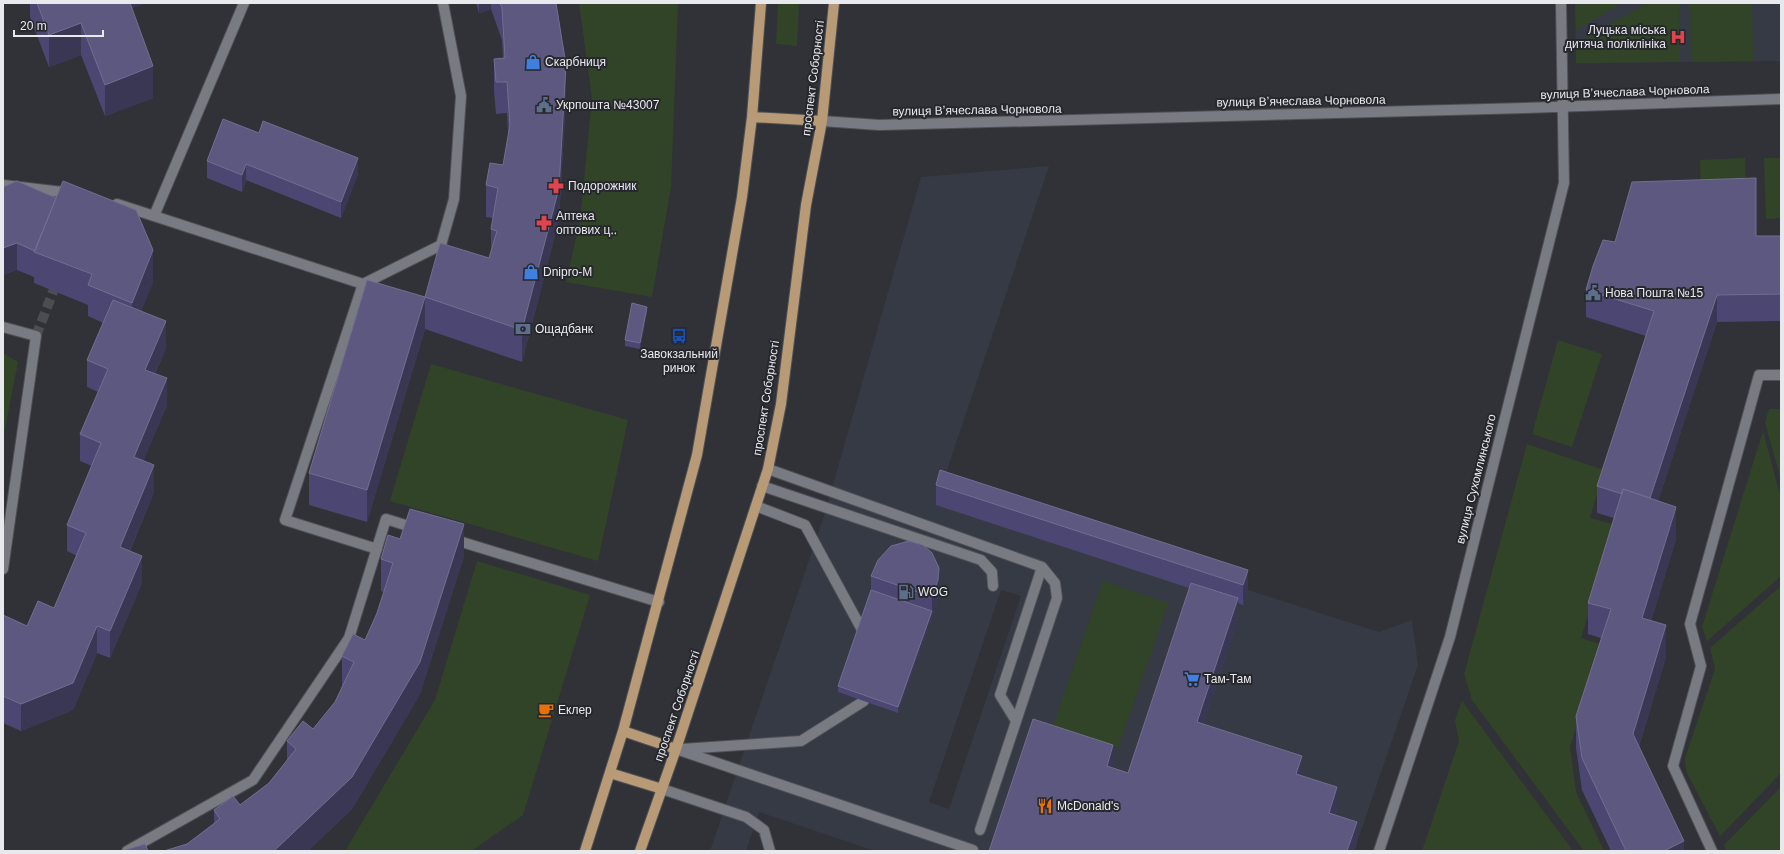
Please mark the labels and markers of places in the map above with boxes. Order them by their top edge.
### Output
place label: Луцька міська дитяча поліклініка [1565,23,1666,51]
hospital icon: Луцька міська дитяча поліклініка [1669,28,1687,46]
shop icon: Скарбниця [524,53,542,71]
place label: Скарбниця [545,55,606,69]
public building icon: Укрпошта №43007 [535,96,553,114]
place label: Укрпошта №43007 [556,98,660,112]
pharmacy icon: Подорожник [547,177,565,195]
place label: Подорожник [568,179,637,193]
place label: Аптека оптових ц‥ [556,209,617,237]
pharmacy icon: Аптека оптових ц‥ [535,214,553,232]
shop icon: Dnipro-M [522,263,540,281]
place label: Dnipro-M [543,265,592,279]
public building icon: Нова Пошта №15 [1584,284,1602,302]
place label: Нова Пошта №15 [1605,286,1703,300]
bank icon: Ощадбанк [514,320,532,338]
place label: Ощадбанк [535,322,594,336]
bus stop icon: Завокзальний ринок [670,327,688,345]
place label: Завокзальний ринок [640,347,718,375]
fuel station icon: WOG [897,583,915,601]
place label: WOG [918,585,948,599]
supermarket icon: Там-Там [1183,670,1201,688]
place label: Там-Там [1204,672,1251,686]
cafe icon: Еклер [537,701,555,719]
place label: Еклер [558,703,592,717]
restaurant icon: McDonald's [1036,797,1054,815]
place label: McDonald's [1057,799,1119,813]

